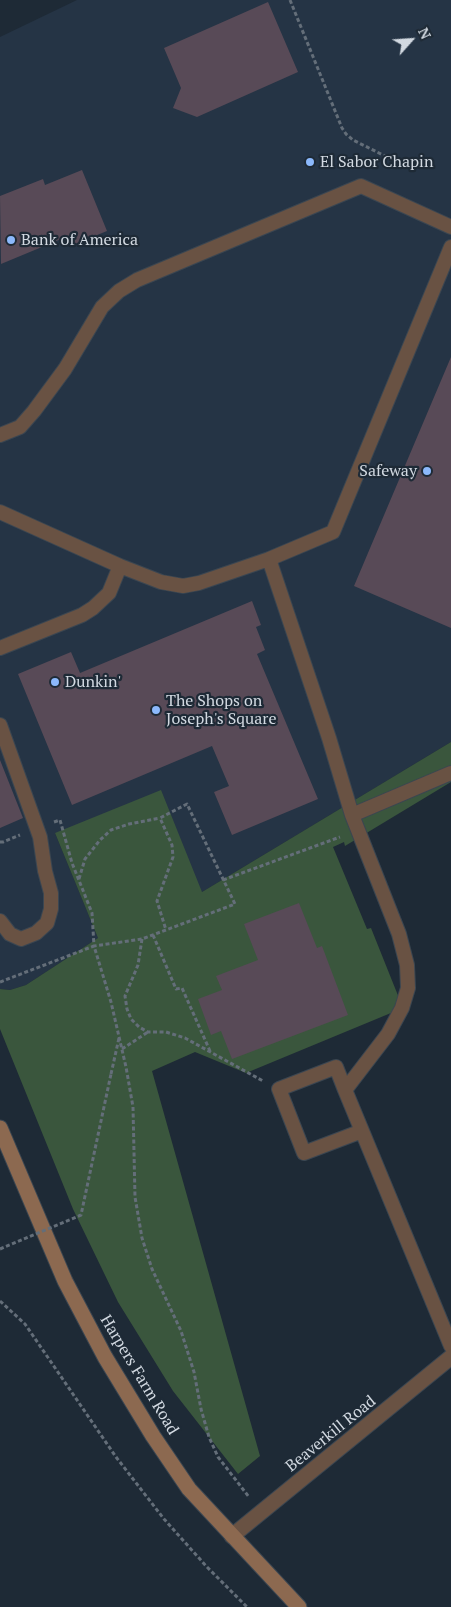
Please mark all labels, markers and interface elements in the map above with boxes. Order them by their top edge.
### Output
north arrow [386,15,436,65]
text: N [414,24,436,42]
place label: El Sabor Chapin [320,152,433,172]
marker: El Sabor Chapin [304,156,316,168]
place label: Bank of America [21,230,138,250]
marker: Bank of America [5,234,17,246]
place label: Safeway [359,461,417,481]
marker: Safeway [421,465,433,477]
place label: Dunkin' [65,672,121,692]
marker: Dunkin' [49,676,61,688]
place label: The Shops on Joseph's Square [166,691,276,729]
marker: The Shops on Joseph's Square [150,704,162,716]
street label: Harpers Farm Road [96,1312,182,1438]
street label: Beaverkill Road [282,1392,380,1476]

